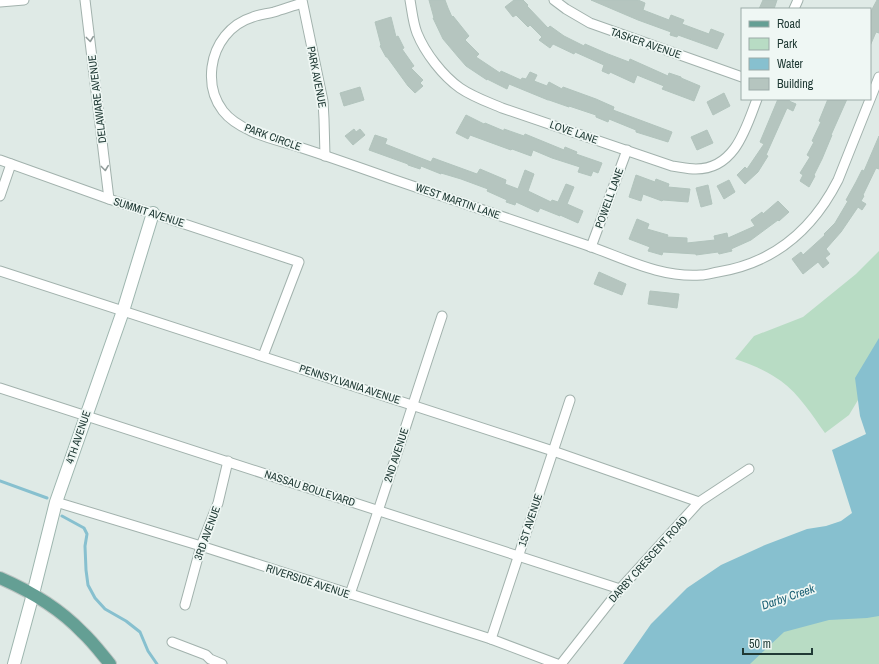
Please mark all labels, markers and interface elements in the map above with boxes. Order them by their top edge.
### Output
legend [741,8,871,100]
text: Road [777,16,801,32]
street label: TASKER AVENUE [609,24,683,62]
one-way arrow [85,36,94,42]
text: Park [777,36,797,52]
street label: PARK AVENUE [304,45,330,109]
street label: DELAWARE AVENUE [85,54,109,144]
text: Water [777,56,804,72]
text: Building [777,76,814,92]
street label: LOVE LANE [548,117,600,147]
street label: PARK CIRCLE [243,120,303,154]
one-way arrow [100,165,109,171]
street label: POWELL LANE [592,166,626,230]
street label: WEST MARTIN LANE [414,180,502,222]
street label: SUMMIT AVENUE [112,194,186,230]
street label: PENNSYLVANIA AVENUE [298,361,402,407]
street label: 4TH AVENUE [62,408,94,466]
street label: 2ND AVENUE [381,426,411,484]
street label: NASSAU BOULEVARD [263,467,357,509]
street label: 1ST AVENUE [515,492,545,548]
street label: 3RD AVENUE [191,504,223,562]
street label: DARBY CRESCENT ROAD [606,513,690,605]
street label: RIVERSIDE AVENUE [264,561,352,601]
water label: Darby Creek [759,580,818,614]
scale bar [743,630,812,656]
text: 50 m [749,636,771,652]

